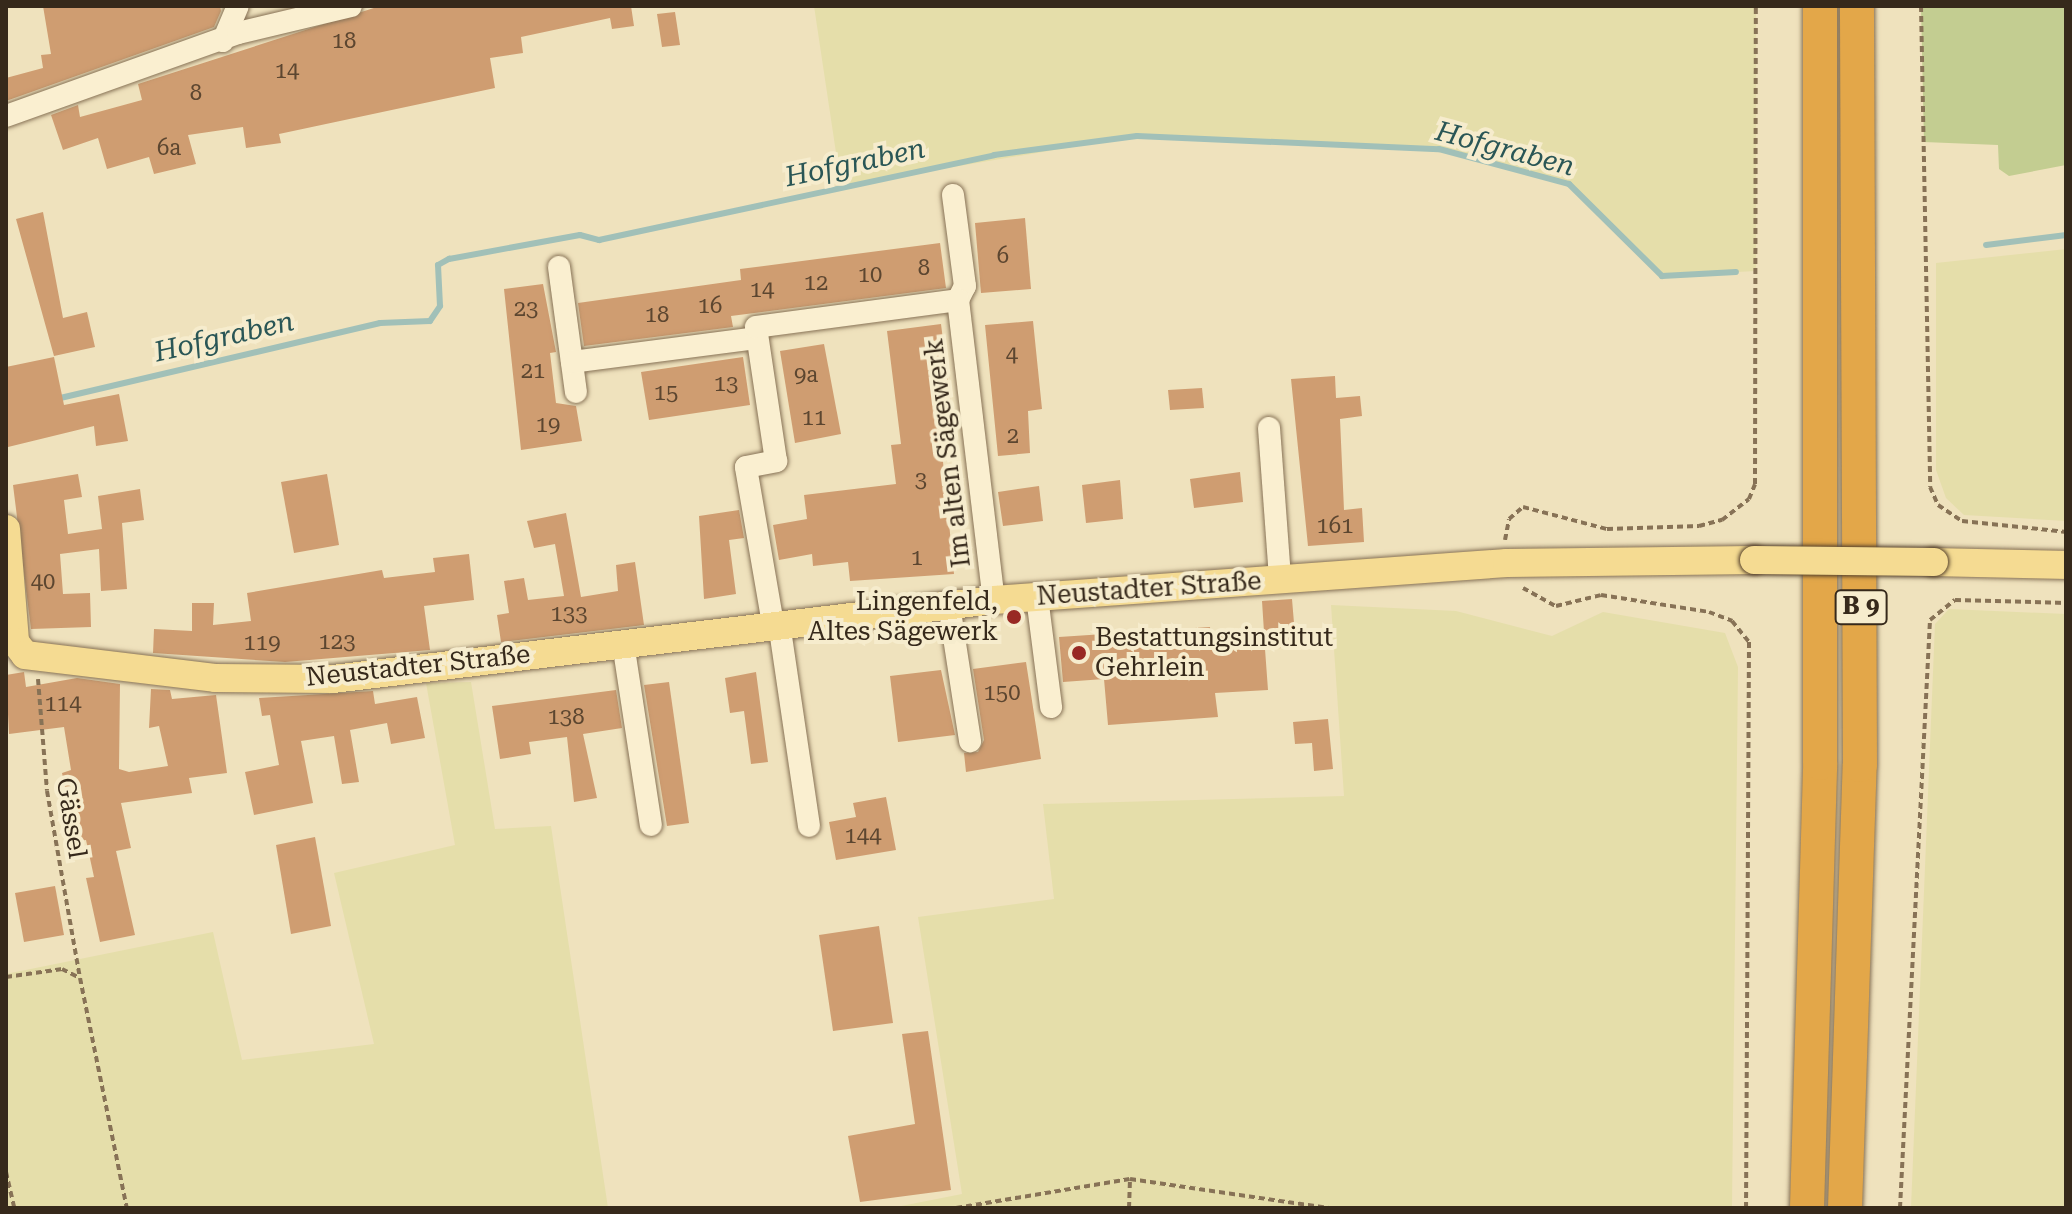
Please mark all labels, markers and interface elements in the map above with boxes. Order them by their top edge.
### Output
house number: 18 [332,28,356,54]
house number: 14 [275,58,299,84]
house number: 8 [190,80,202,106]
water label: Hofgraben [1432,114,1578,184]
water label: Hofgraben [782,132,928,194]
house number: 6a [157,135,181,161]
house number: 6 [997,243,1009,269]
house number: 8 [918,255,930,281]
house number: 10 [858,262,882,288]
house number: 12 [804,270,828,296]
house number: 14 [750,277,774,303]
house number: 16 [698,293,722,319]
house number: 23 [514,296,538,322]
house number: 18 [645,302,669,328]
water label: Hofgraben [151,305,297,369]
street label: Im alten Sägewerk [918,337,978,569]
house number: 4 [1006,342,1018,368]
house number: 21 [521,358,545,384]
house number: 9a [794,362,818,388]
house number: 13 [714,371,738,397]
house number: 15 [654,380,678,406]
house number: 11 [802,405,826,431]
house number: 19 [536,412,560,438]
house number: 2 [1007,423,1019,449]
house number: 3 [915,467,927,493]
house number: 161 [1317,513,1353,539]
house number: 1 [911,545,923,571]
street label: Neustadter Straße [1036,566,1262,612]
house number: 40 [31,569,55,595]
place label: Lingenfeld, Altes Sägewerk [808,586,998,648]
road number: B 9 [1833,587,1889,627]
house number: 133 [551,601,587,627]
marker: Lingenfeld, Altes Sägewerk [1005,608,1023,626]
place label: Bestattungsinstitut Gehrlein [1095,622,1333,684]
house number: 123 [319,629,355,655]
house number: 119 [244,630,280,656]
street label: Neustadter Straße [304,639,532,693]
marker: Bestattungsinstitut Gehrlein [1070,644,1088,662]
house number: 150 [984,680,1020,706]
house number: 114 [45,691,81,717]
house number: 138 [548,704,584,730]
street label: Gässel [49,775,93,861]
house number: 144 [845,823,881,849]

